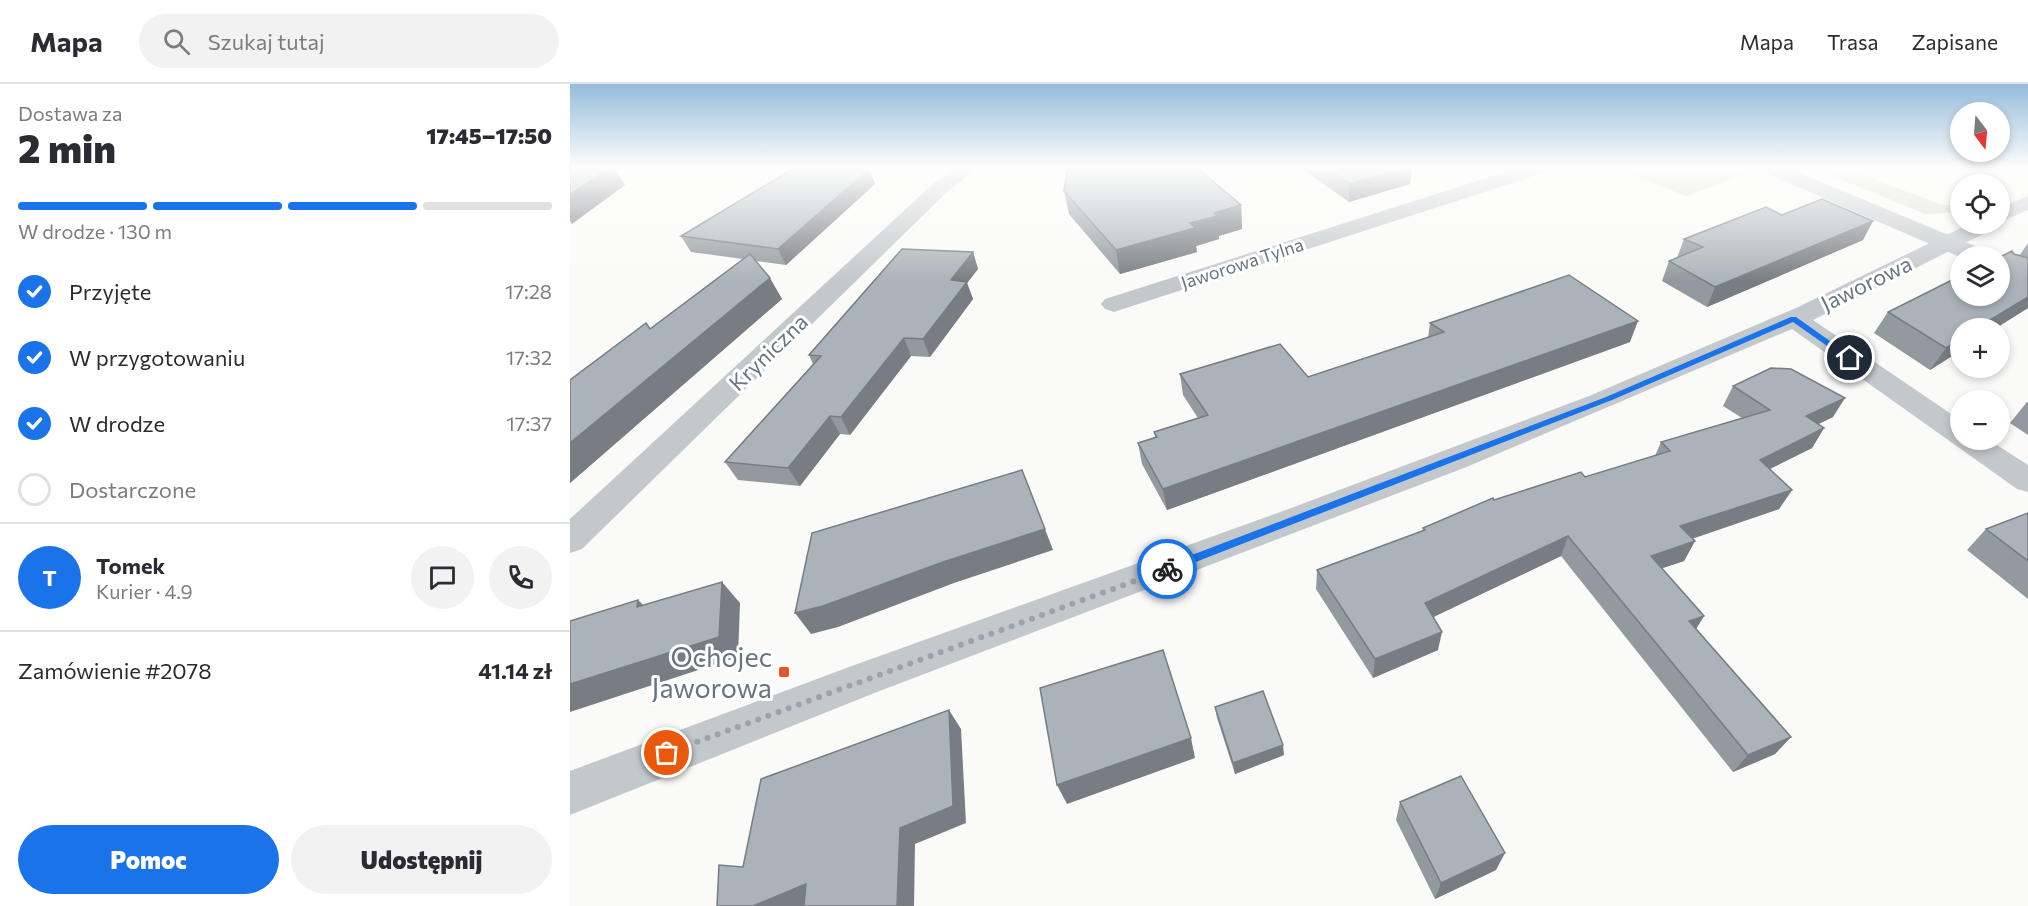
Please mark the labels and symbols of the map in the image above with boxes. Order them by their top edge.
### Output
north arrow [1950,102,2010,162]
street label: Jaworowa Tylna [1178,233,1306,293]
street label: Jaworowa [1816,249,1916,317]
street label: Kryniczna [723,308,813,396]
pin [1824,332,1875,383]
courier [1137,539,1197,599]
place label: Ochojec Jaworowa [652,640,772,704]
marker: Ochojec Jaworowa [777,665,791,679]
pin [641,727,692,778]

